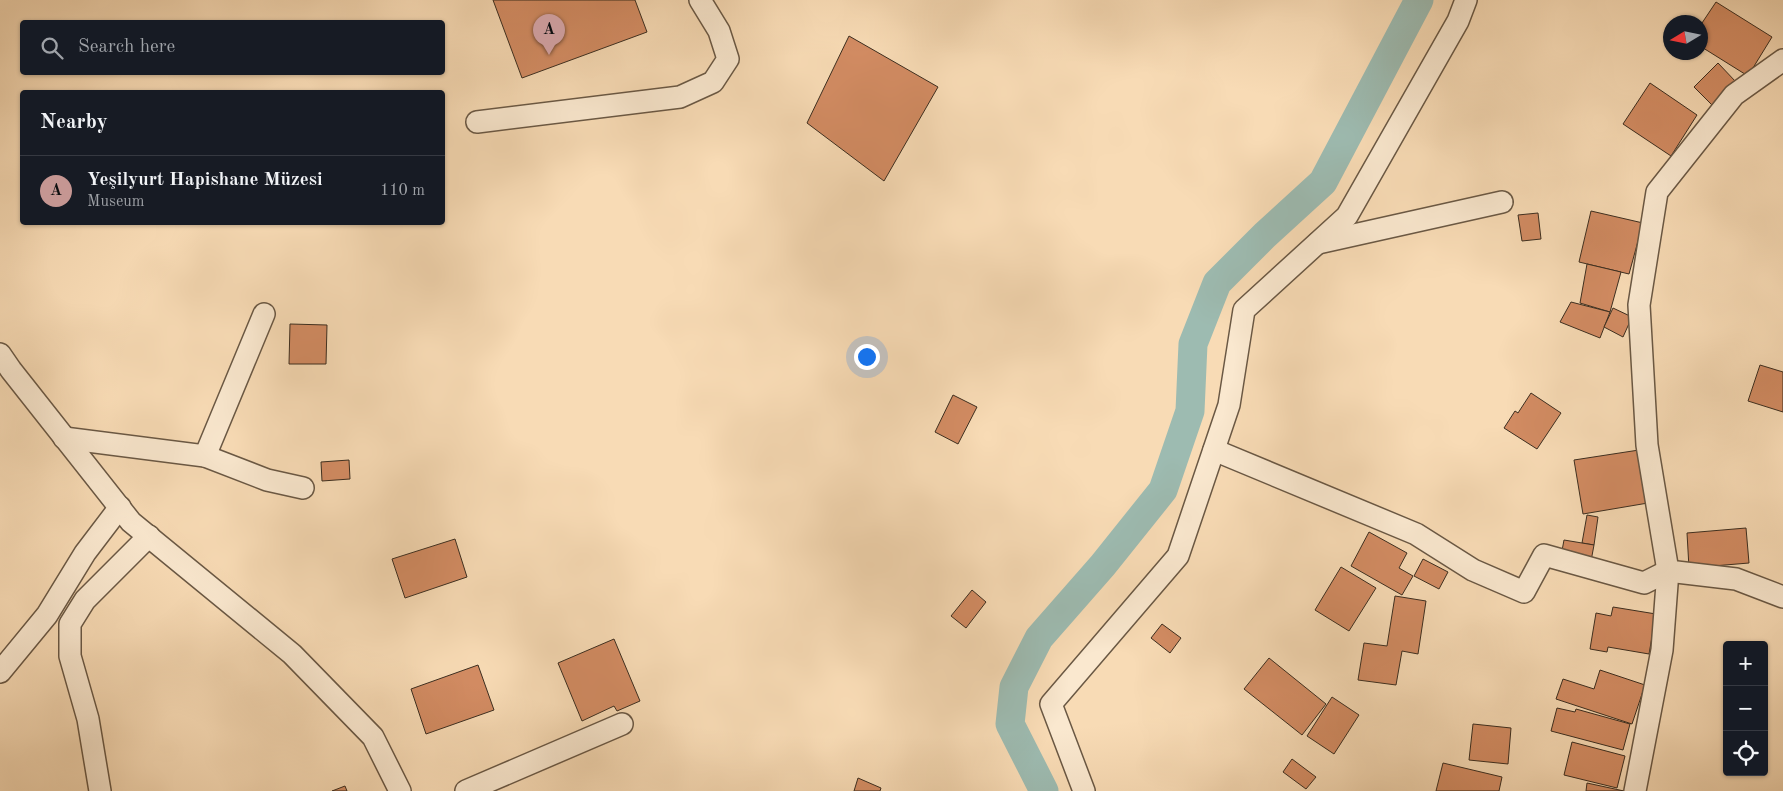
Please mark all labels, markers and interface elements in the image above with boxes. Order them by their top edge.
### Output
pin: A [533,14,565,55]
north arrow [1663,15,1708,60]
search box [20,20,445,75]
icon: search [38,34,66,62]
text: Search here [78,38,175,57]
text: Nearby [40,112,108,133]
text: Yeşilyurt Hapishane Müzesi [87,171,323,190]
text: A [50,183,62,199]
text: 110 m [380,183,425,199]
text: Museum [87,194,145,210]
your location [854,344,880,370]
map controls [1723,641,1768,776]
button: + [1723,641,1768,686]
button: − [1723,686,1768,731]
button: locate [1723,731,1768,776]

